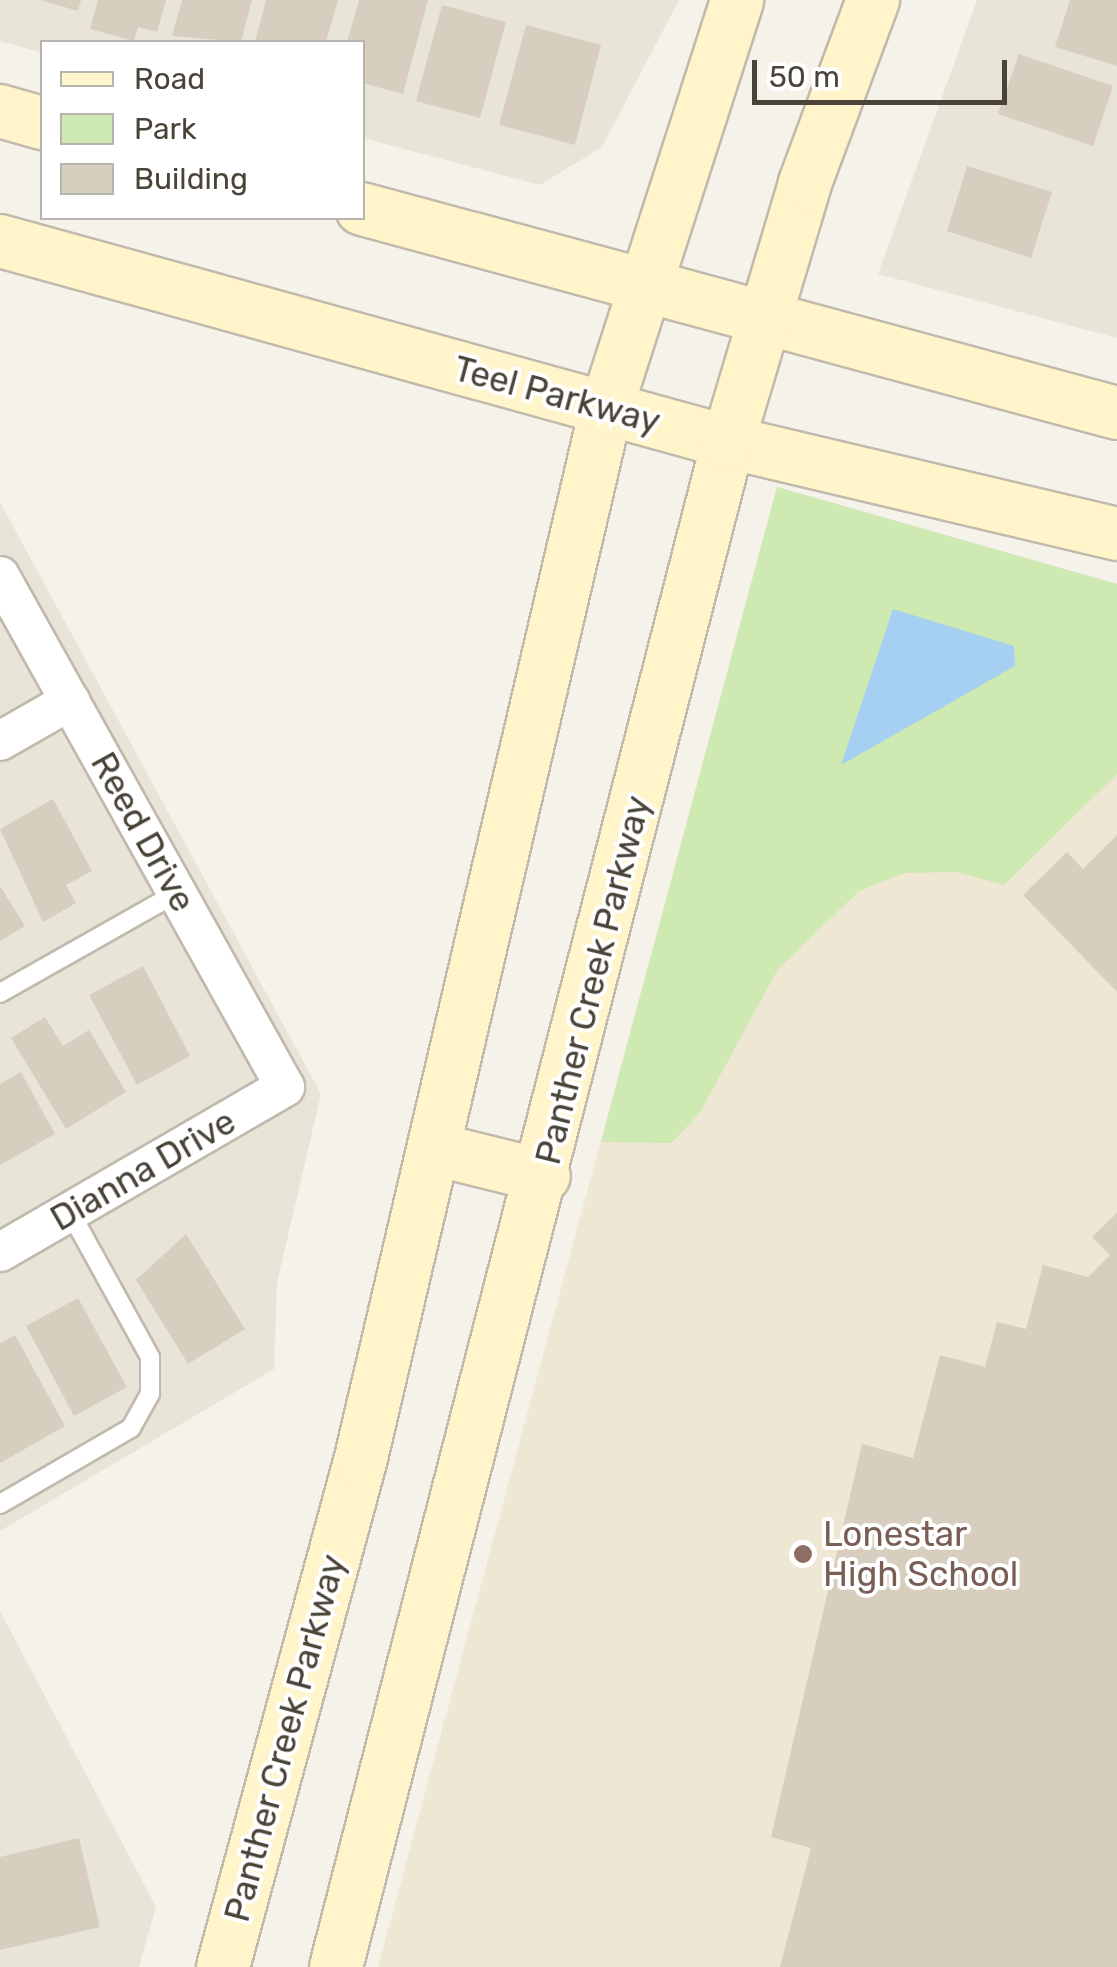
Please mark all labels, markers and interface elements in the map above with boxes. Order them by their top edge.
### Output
legend [40,40,365,220]
scale bar [757,40,1012,102]
text: 50 m [769,59,840,95]
text: Road [134,61,205,97]
text: Park [134,111,196,147]
text: Building [134,161,248,197]
street label: Teel Parkway [449,347,665,443]
street label: Reed Drive [82,745,204,919]
street label: Panther Creek Parkway [527,791,659,1169]
street label: Dianna Drive [43,1100,243,1240]
place label: Lonestar High School [823,1513,1018,1595]
marker: Lonestar High School [792,1543,814,1565]
street label: Panther Creek Parkway [216,1549,354,1927]

